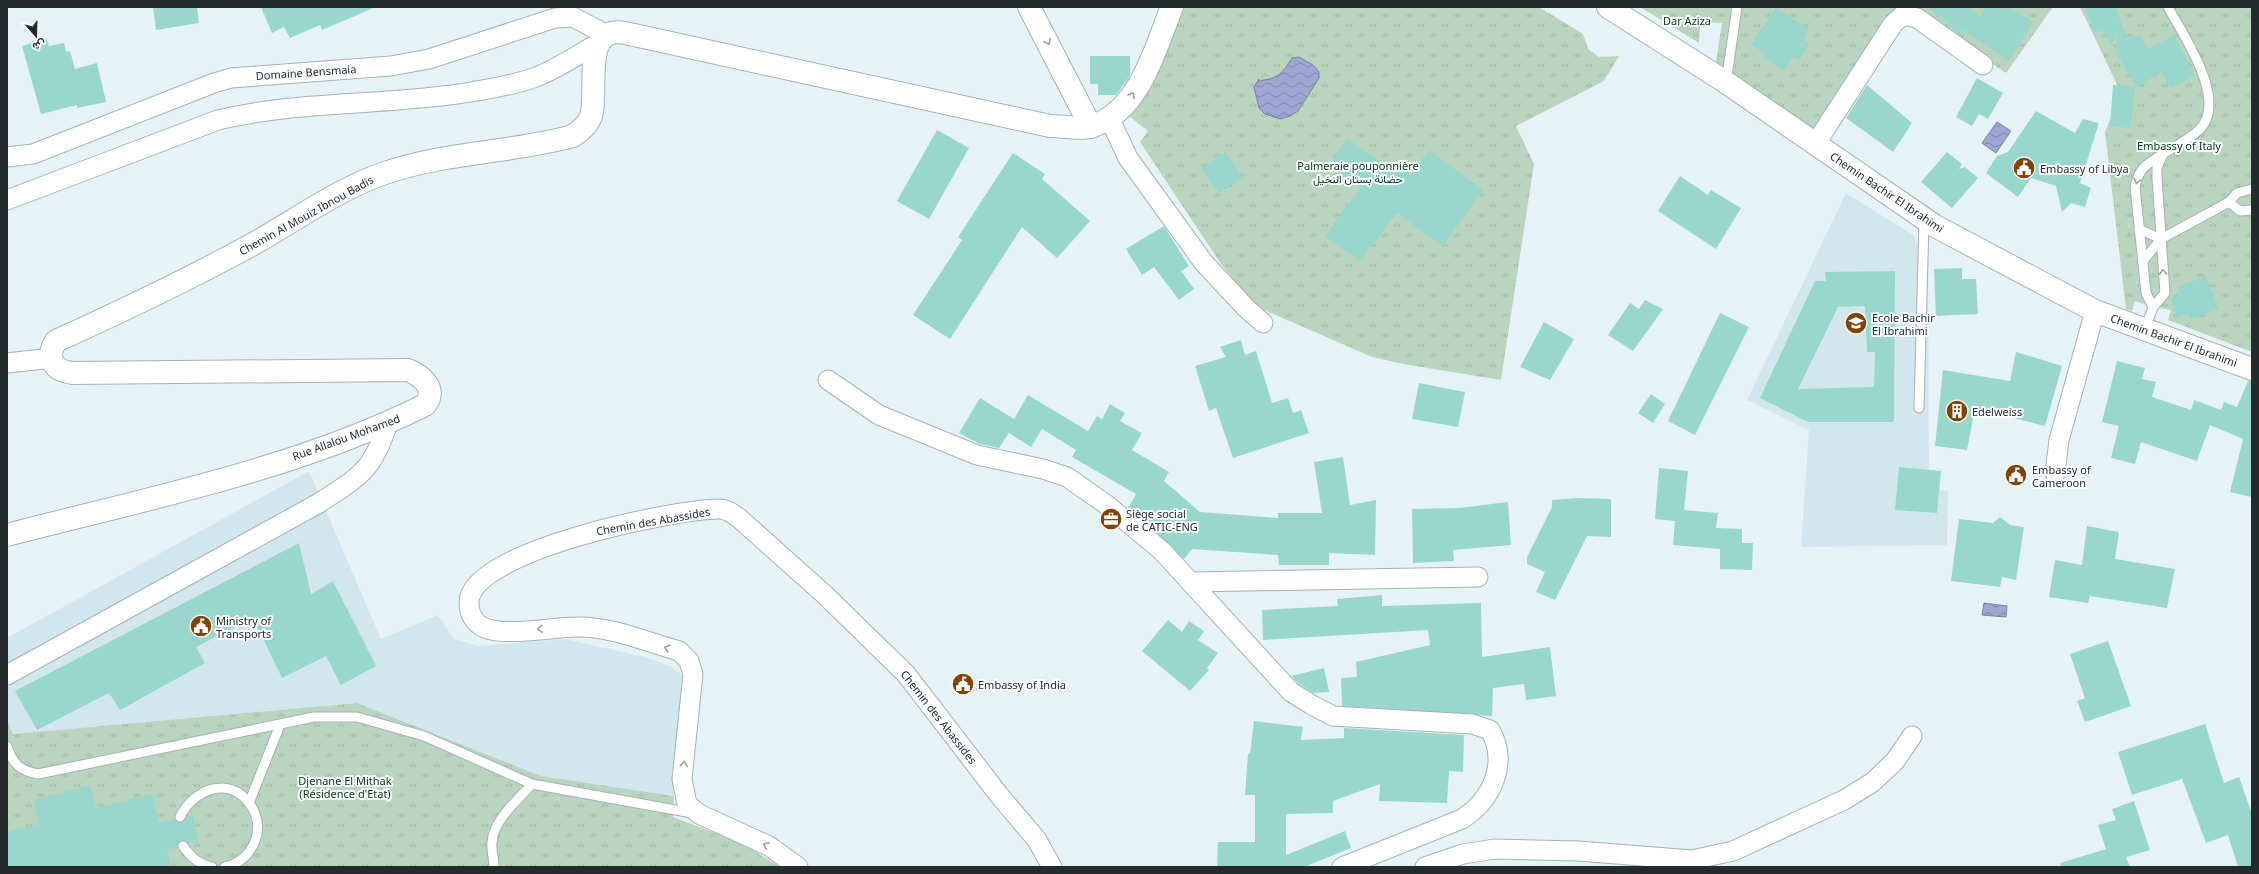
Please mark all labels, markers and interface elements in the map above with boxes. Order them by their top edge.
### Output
park label: Dar Aziza [1663,13,1711,28]
north arrow [16,16,56,56]
text: ش [31,37,48,55]
one-way arrow [1043,37,1050,45]
street label: Domaine Bensmaia [255,61,357,83]
one-way arrow [1127,92,1134,99]
park label: Embassy of Italy [2137,138,2221,153]
street label: Chemin Bachir El Ibrahimi [1827,148,1947,236]
public building icon: Embassy of Libya [2011,155,2037,181]
park label: Palmeraie pouponnière حضانة بستان النخيل [1297,158,1419,186]
place label: Embassy of Libya [2040,161,2129,176]
street label: Chemin Al Mouiz Ibnou Badis [236,172,376,258]
one-way arrow [2133,178,2141,184]
one-way arrow [2159,269,2168,275]
school or university icon: Ecole Bachir El Ibrahimi [1843,310,1869,336]
place label: Ecole Bachir El Ibrahimi [1872,310,1935,338]
street label: Chemin Bachir El Ibrahimi [2109,310,2239,370]
building icon: Edelweiss [1944,398,1970,424]
place label: Edelweiss [1972,404,2022,419]
street label: Rue Allalou Mohamed [290,411,402,463]
public building icon: Embassy of Cameroon [2003,462,2029,488]
place label: Embassy of Cameroon [2032,462,2092,490]
street label: Chemin des Abassides [595,504,711,538]
office icon: Siège social de CATIC-ENG [1098,506,1124,532]
place label: Siège social de CATIC-ENG [1126,506,1198,534]
public building icon: Ministry of Transports [188,613,214,639]
place label: Ministry of Transports [216,613,272,641]
one-way arrow [537,625,543,634]
one-way arrow [664,644,671,653]
street label: Chemin des Abassides [898,667,980,767]
public building icon: Embassy of India [950,671,976,697]
place label: Embassy of India [978,677,1066,692]
one-way arrow [679,761,688,767]
park label: Djenane El Mithak (Résidence d'Etat) [298,773,392,801]
one-way arrow [763,842,770,850]

